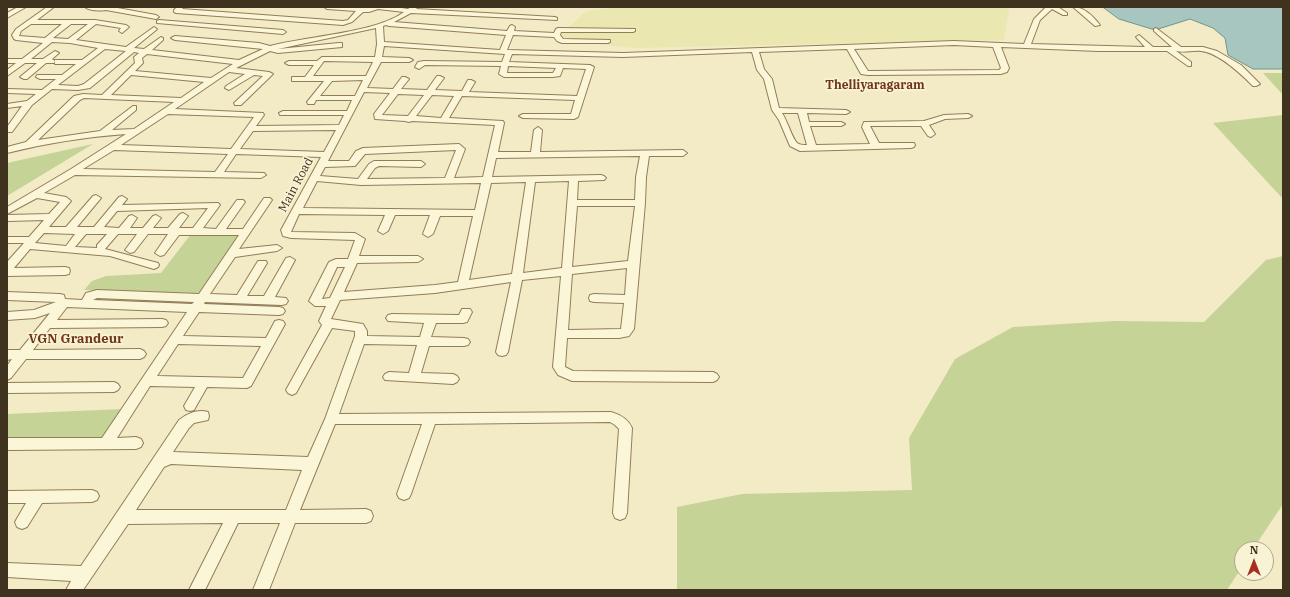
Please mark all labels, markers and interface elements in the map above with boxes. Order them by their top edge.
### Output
district label: Thelliyaragaram [825,79,925,93]
street label: Main Road [276,155,316,215]
district label: VGN Grandeur [29,331,123,347]
north arrow [1234,541,1274,581]
text: N [1250,543,1258,557]

